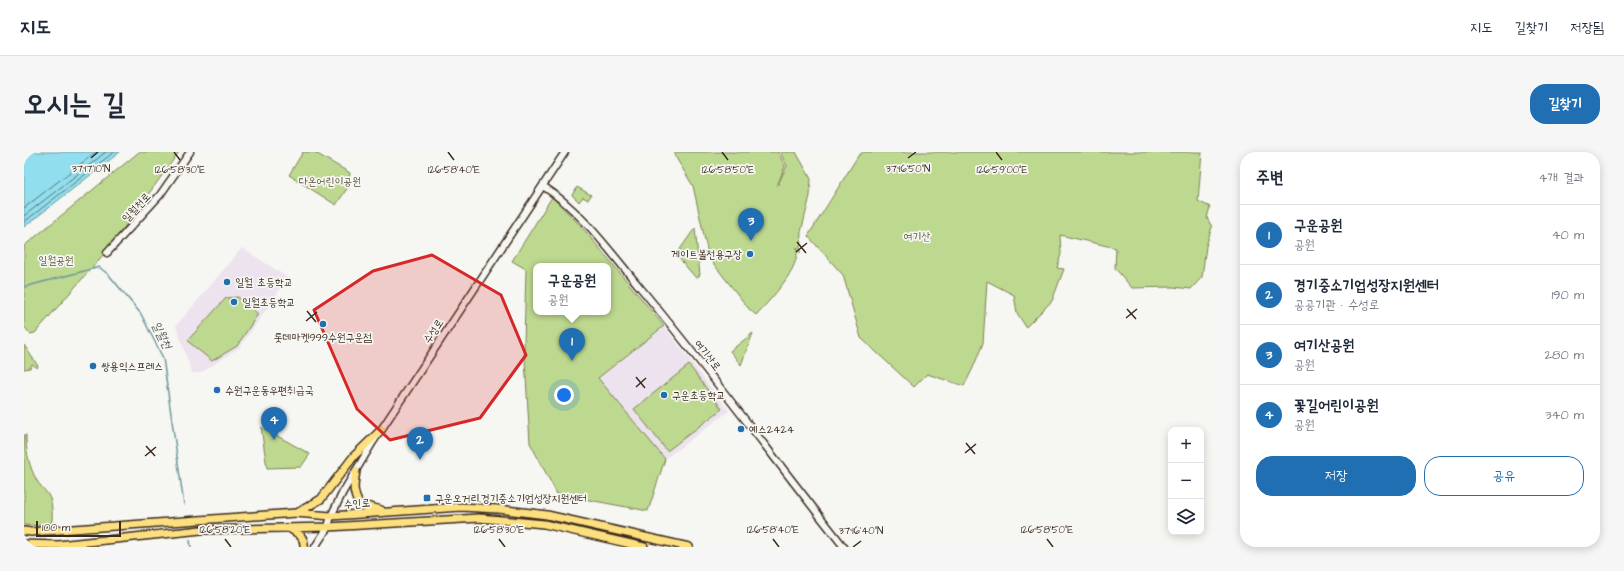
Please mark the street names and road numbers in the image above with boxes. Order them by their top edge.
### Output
street label: 일월천로 [119,189,154,225]
street label: 수성로 [420,316,447,346]
street label: 여기산로 [691,337,725,374]
street label: 수인로 [343,495,371,512]

